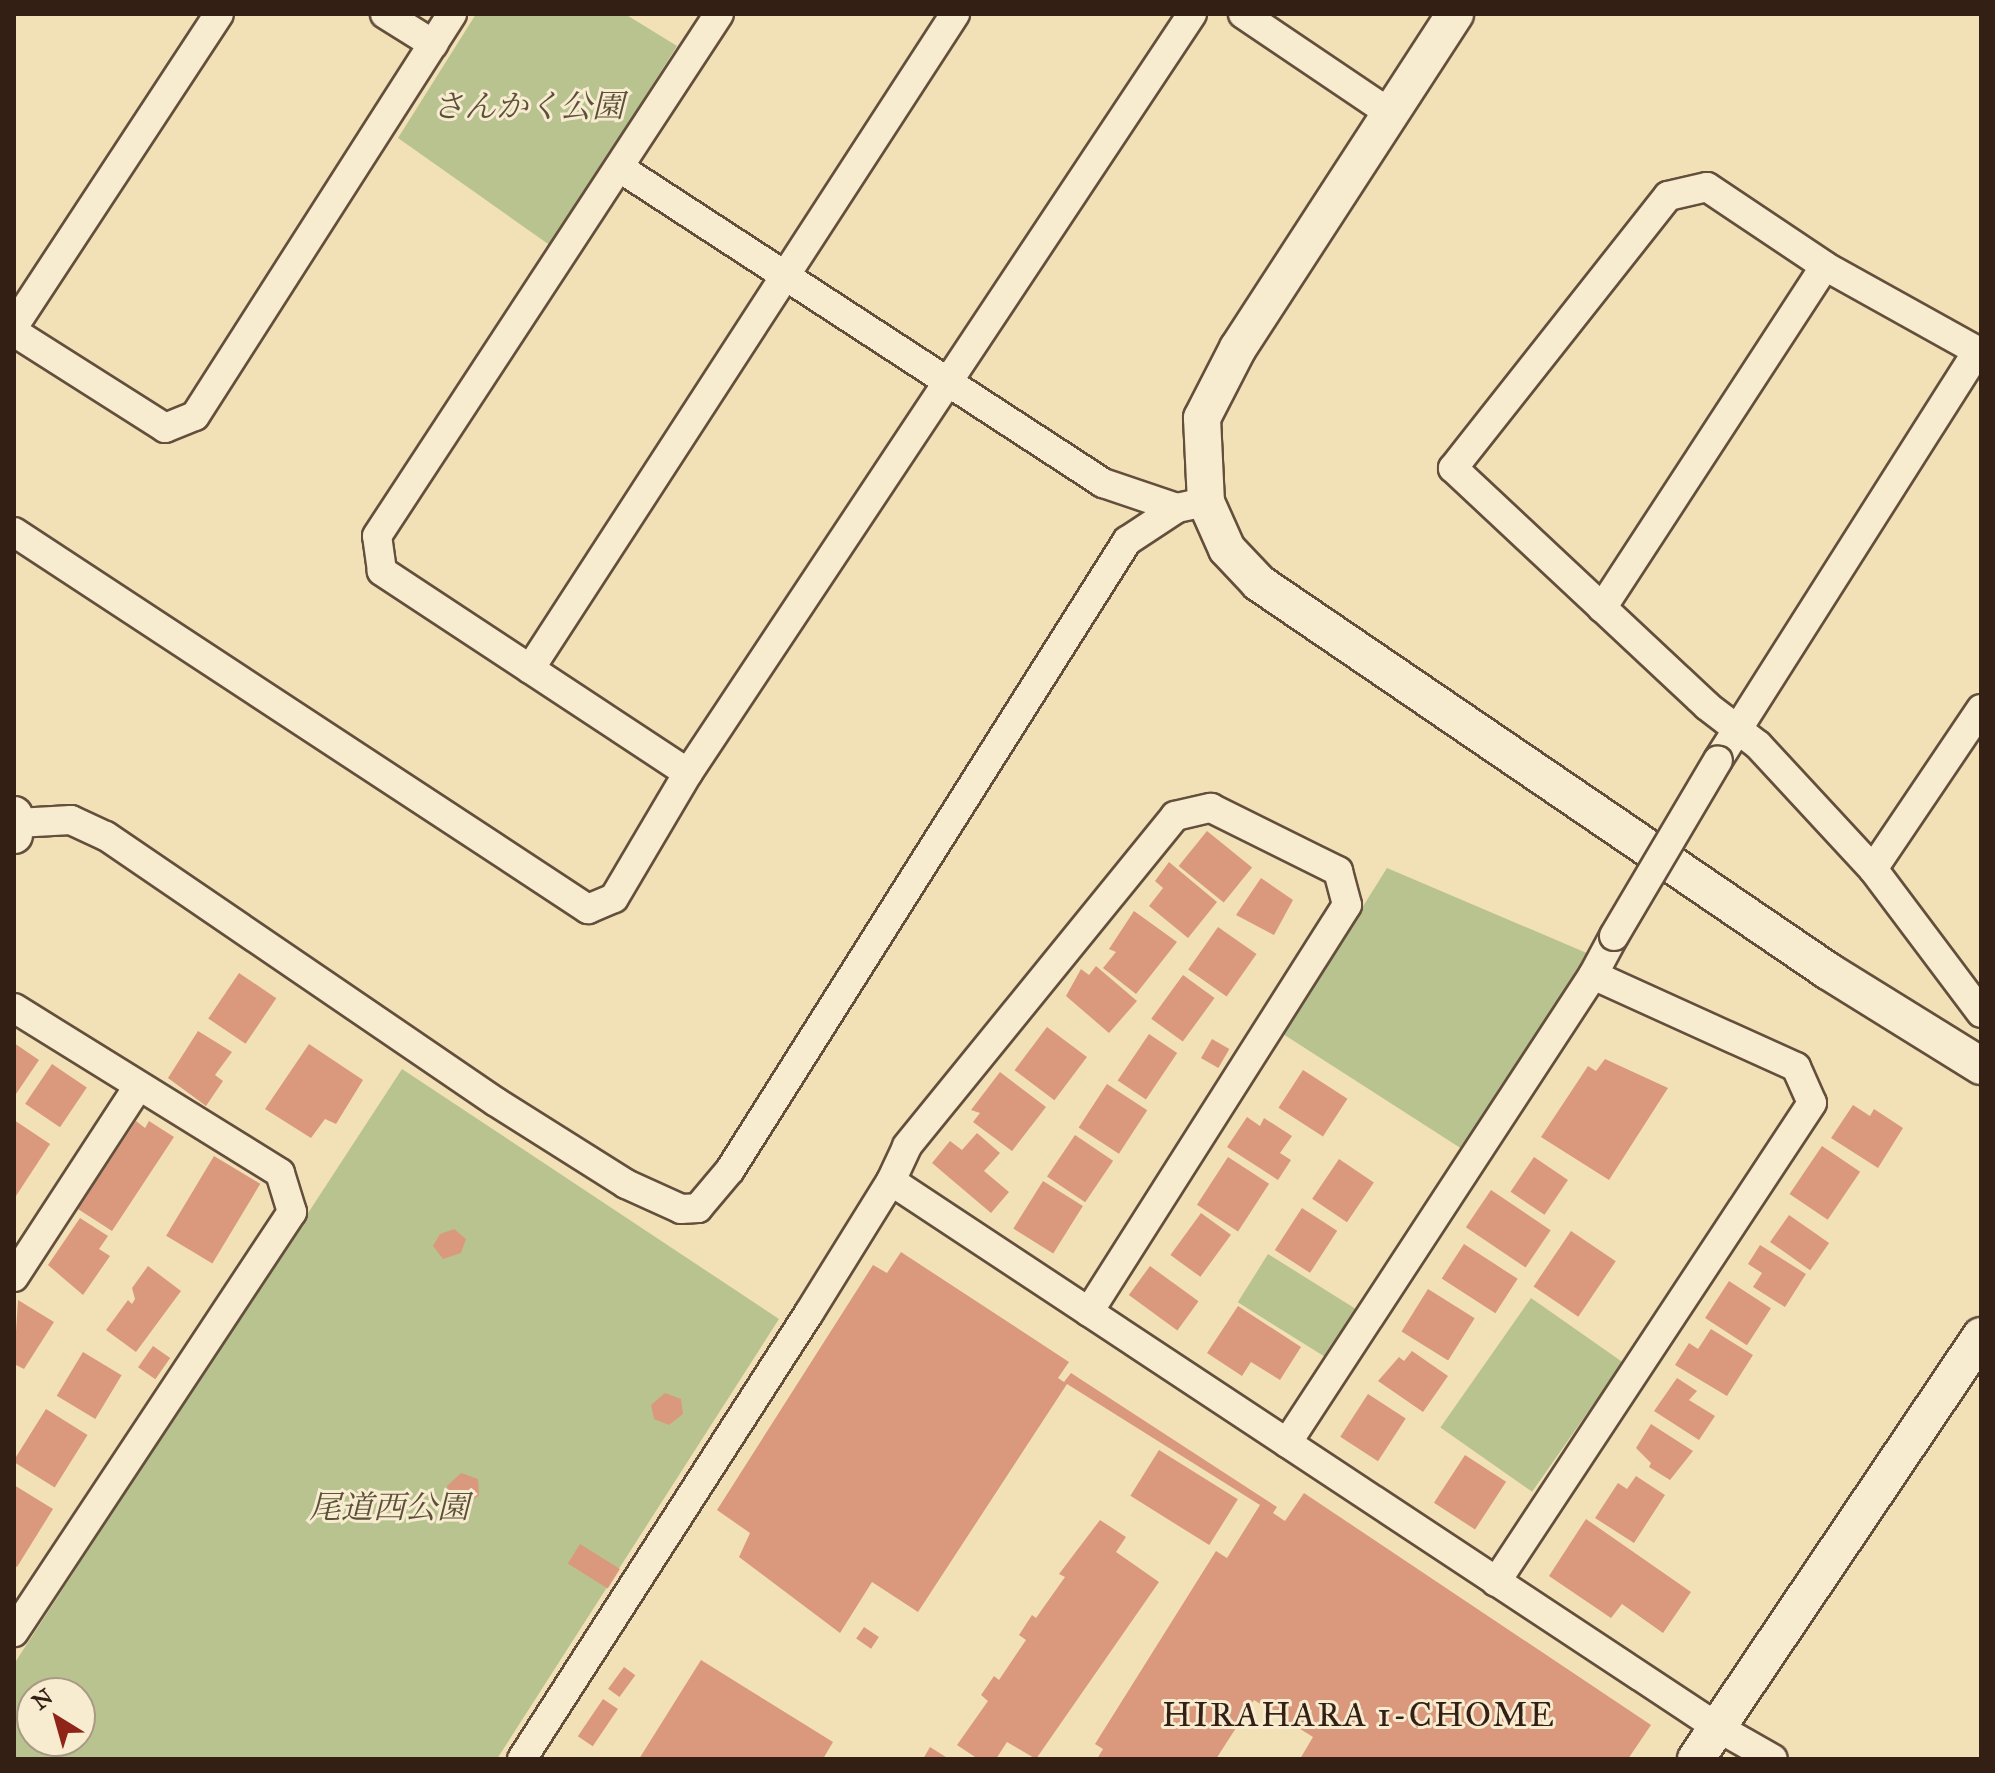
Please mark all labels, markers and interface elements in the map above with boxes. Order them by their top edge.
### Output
park label: さんかく公園 [432,88,624,126]
park label: 尾道西公園 [309,1489,469,1527]
north arrow [16,1677,96,1757]
text: N [27,1683,58,1715]
district label: HIRAHARA 1-CHOME [1162,1695,1556,1735]

